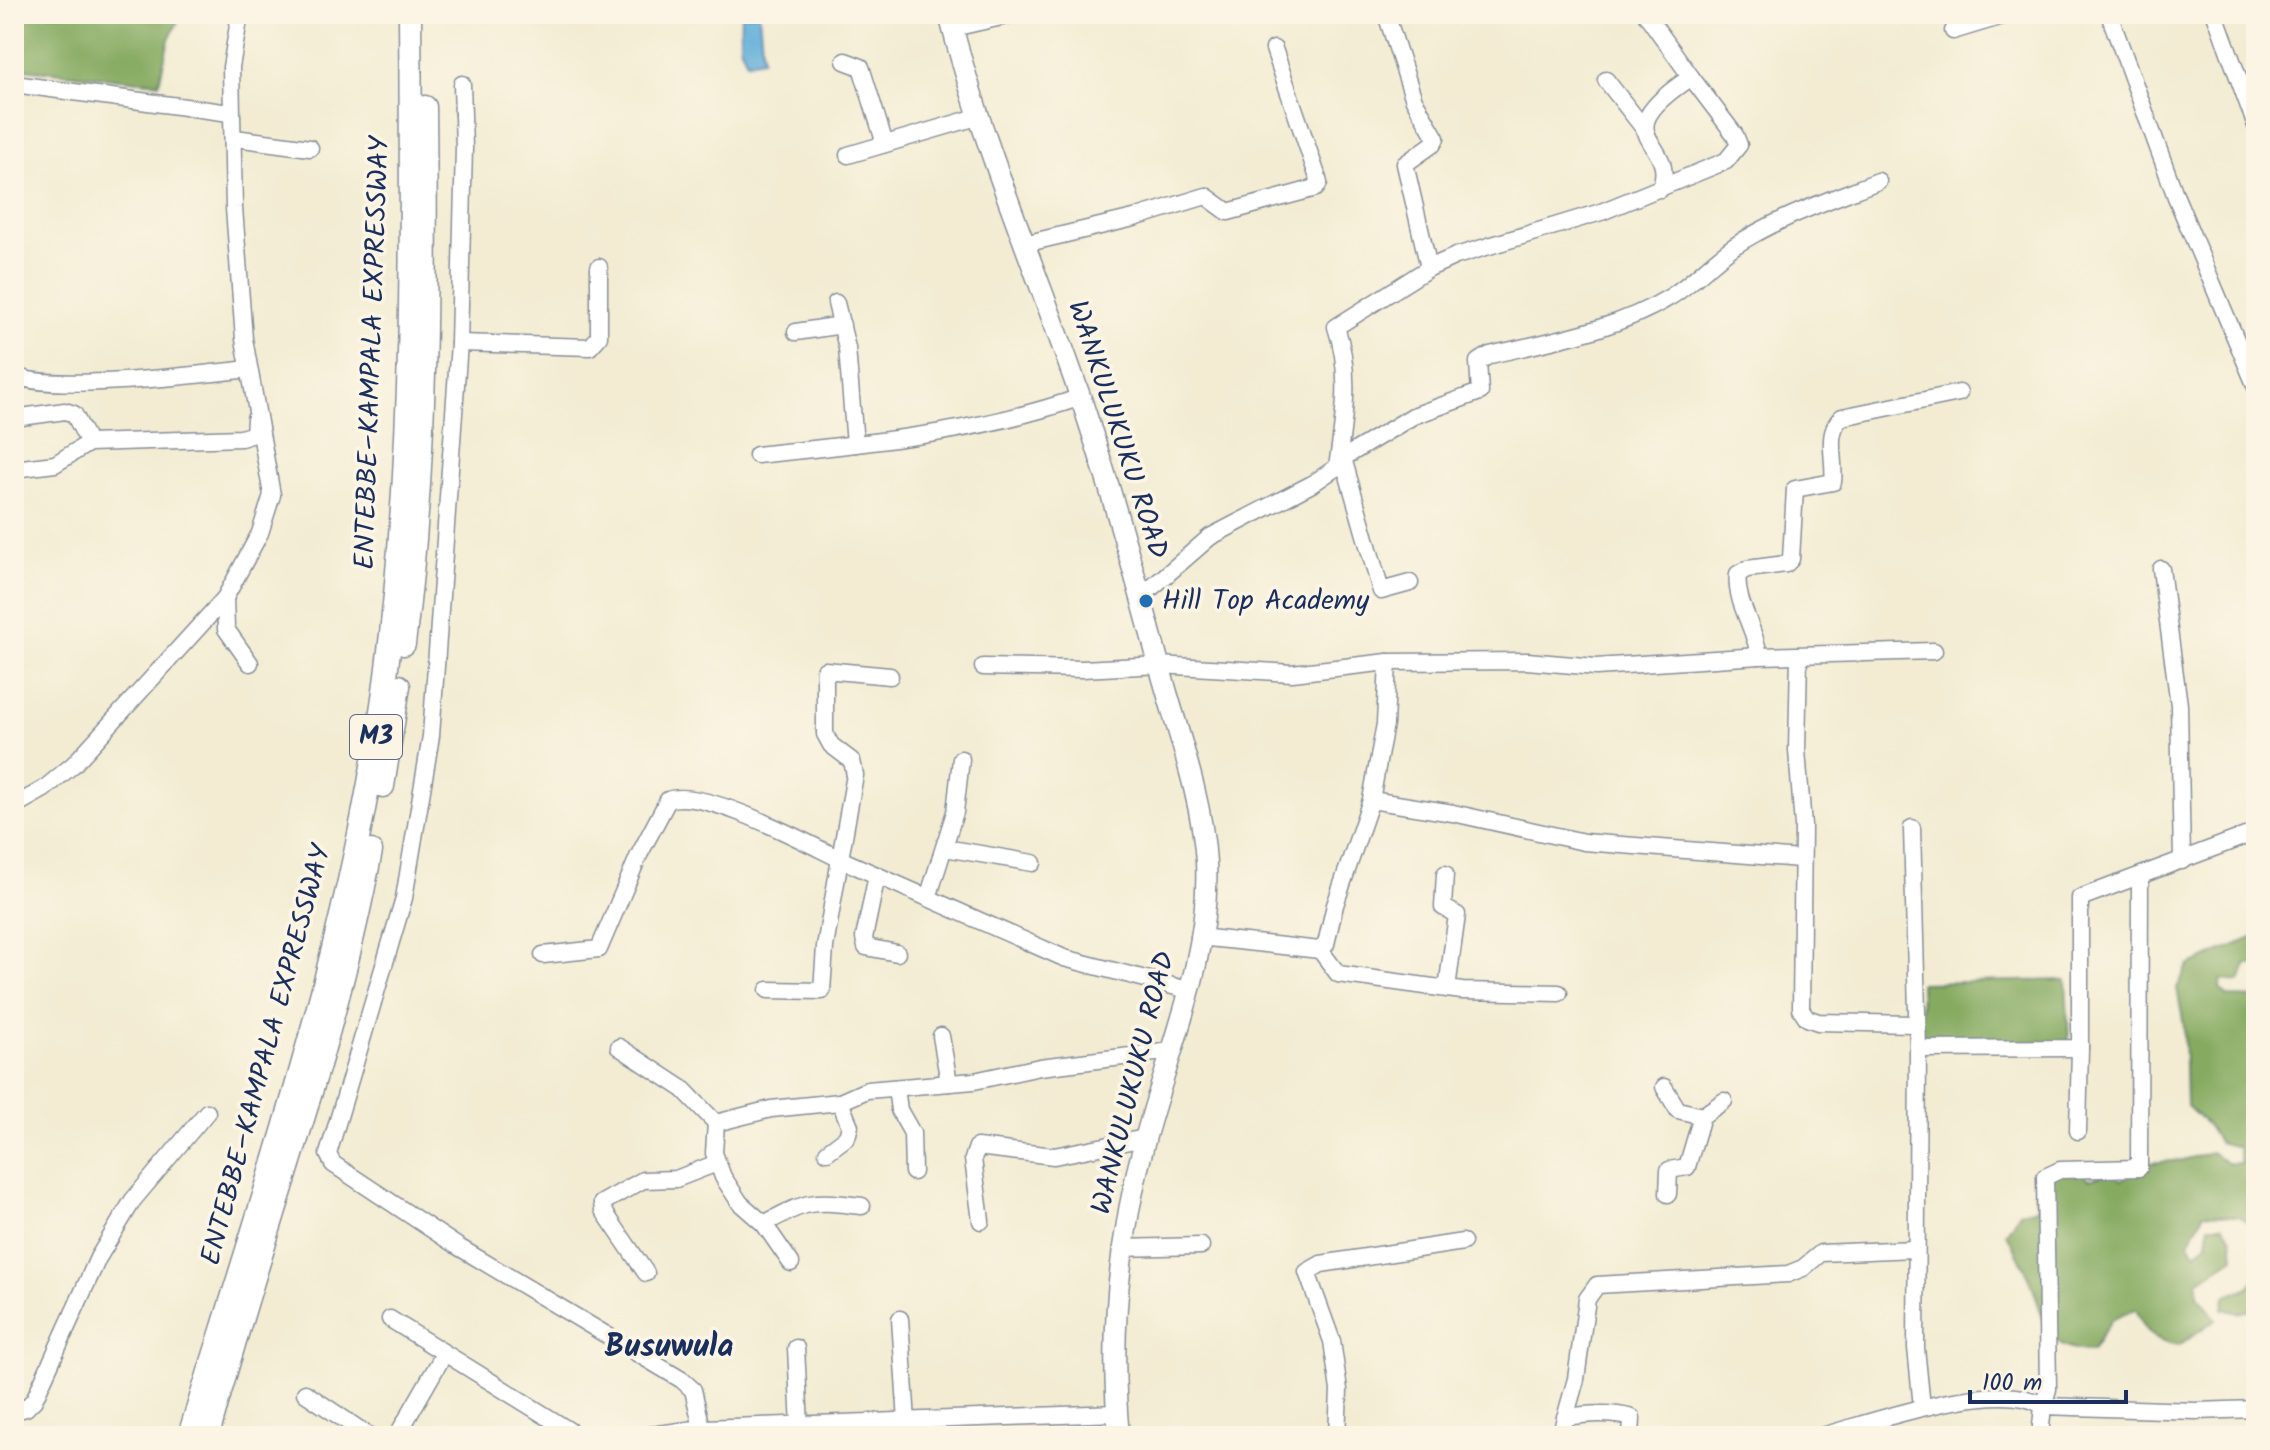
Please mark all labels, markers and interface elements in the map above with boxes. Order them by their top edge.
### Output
street label: ENTEBBE–KAMPALA EXPRESSWAY [343,135,403,571]
street label: WANKULUKUKU ROAD [1054,295,1180,565]
place label: Hill Top Academy [1162,579,1370,624]
marker: Hill Top Academy [1137,592,1155,610]
road number: M3 [350,715,402,759]
street label: ENTEBBE–KAMPALA EXPRESSWAY [189,839,345,1270]
street label: WANKULUKUKU ROAD [1080,947,1188,1219]
district label: Busuwula [604,1322,734,1373]
scale bar [1970,1354,2126,1404]
text: 100 m [1982,1364,2042,1403]

